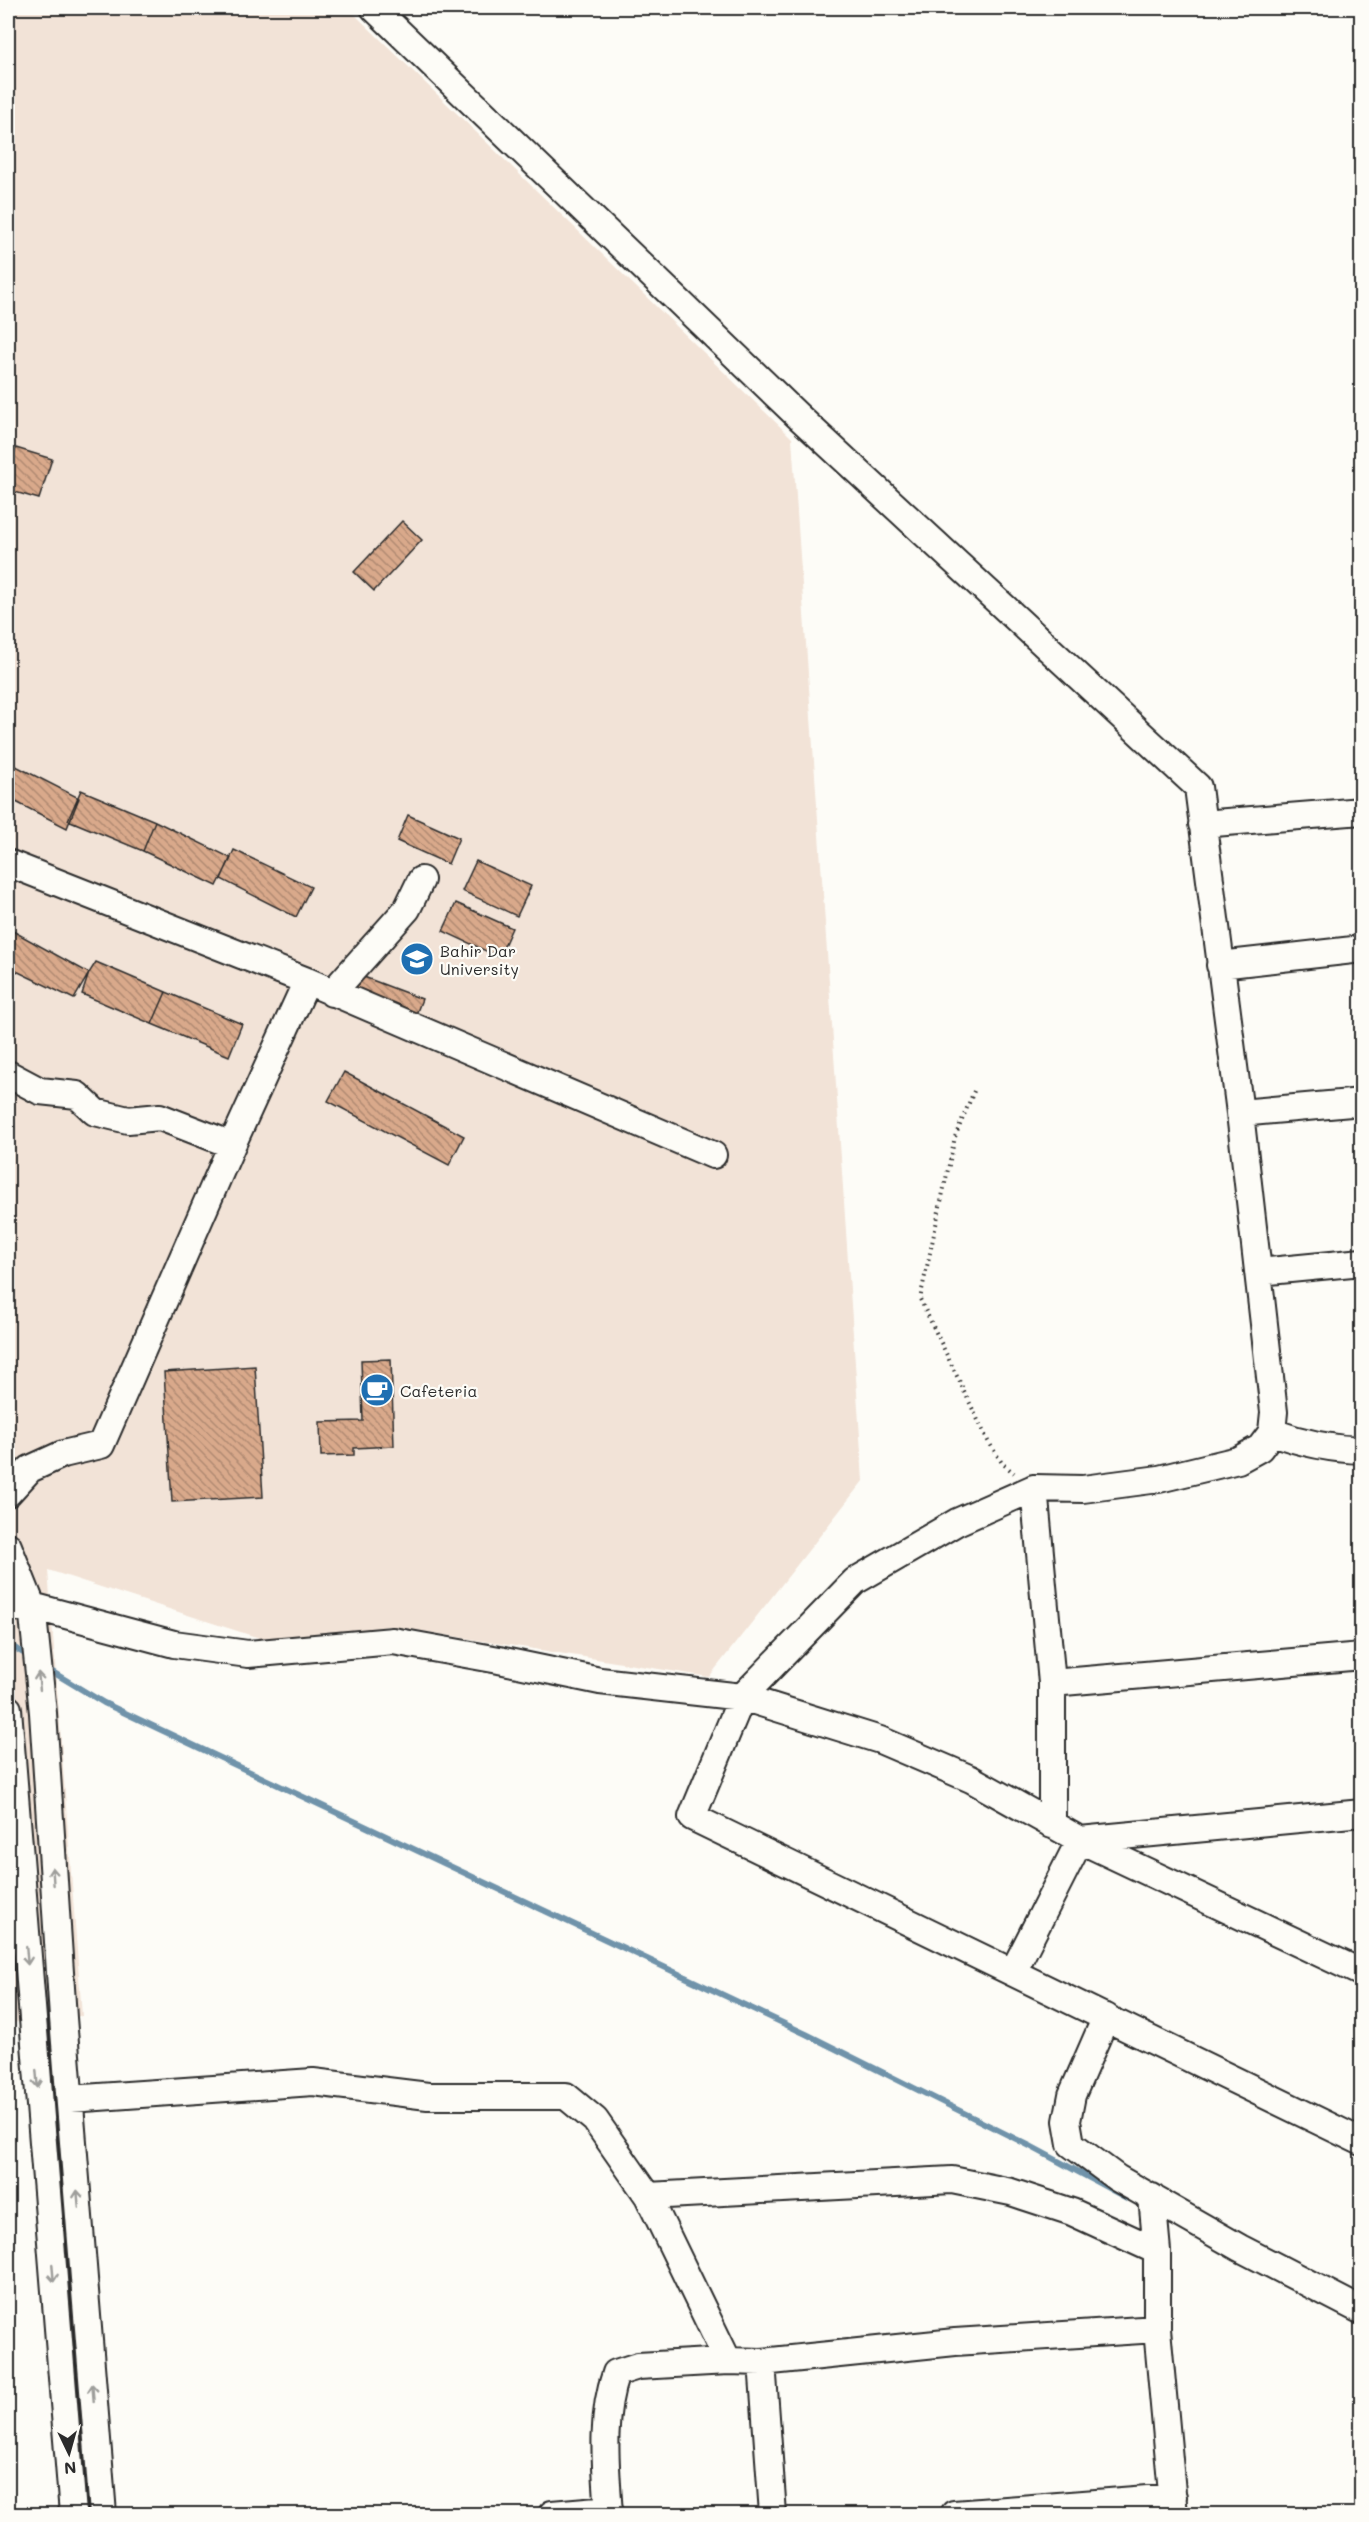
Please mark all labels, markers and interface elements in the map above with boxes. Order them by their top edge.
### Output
place label: Bahir Dar University [440,940,519,979]
school or university icon: Bahir Dar University [399,941,435,977]
cafe icon: Cafeteria [359,1372,395,1408]
place label: Cafeteria [400,1380,477,1401]
one-way arrow [33,1671,44,1691]
one-way arrow [48,1866,59,1886]
one-way arrow [22,1946,33,1966]
one-way arrow [32,2069,43,2089]
one-way arrow [72,2190,83,2209]
one-way arrow [48,2263,59,2283]
one-way arrow [87,2384,98,2404]
north arrow [39,2423,99,2483]
text: N [63,2457,77,2479]

